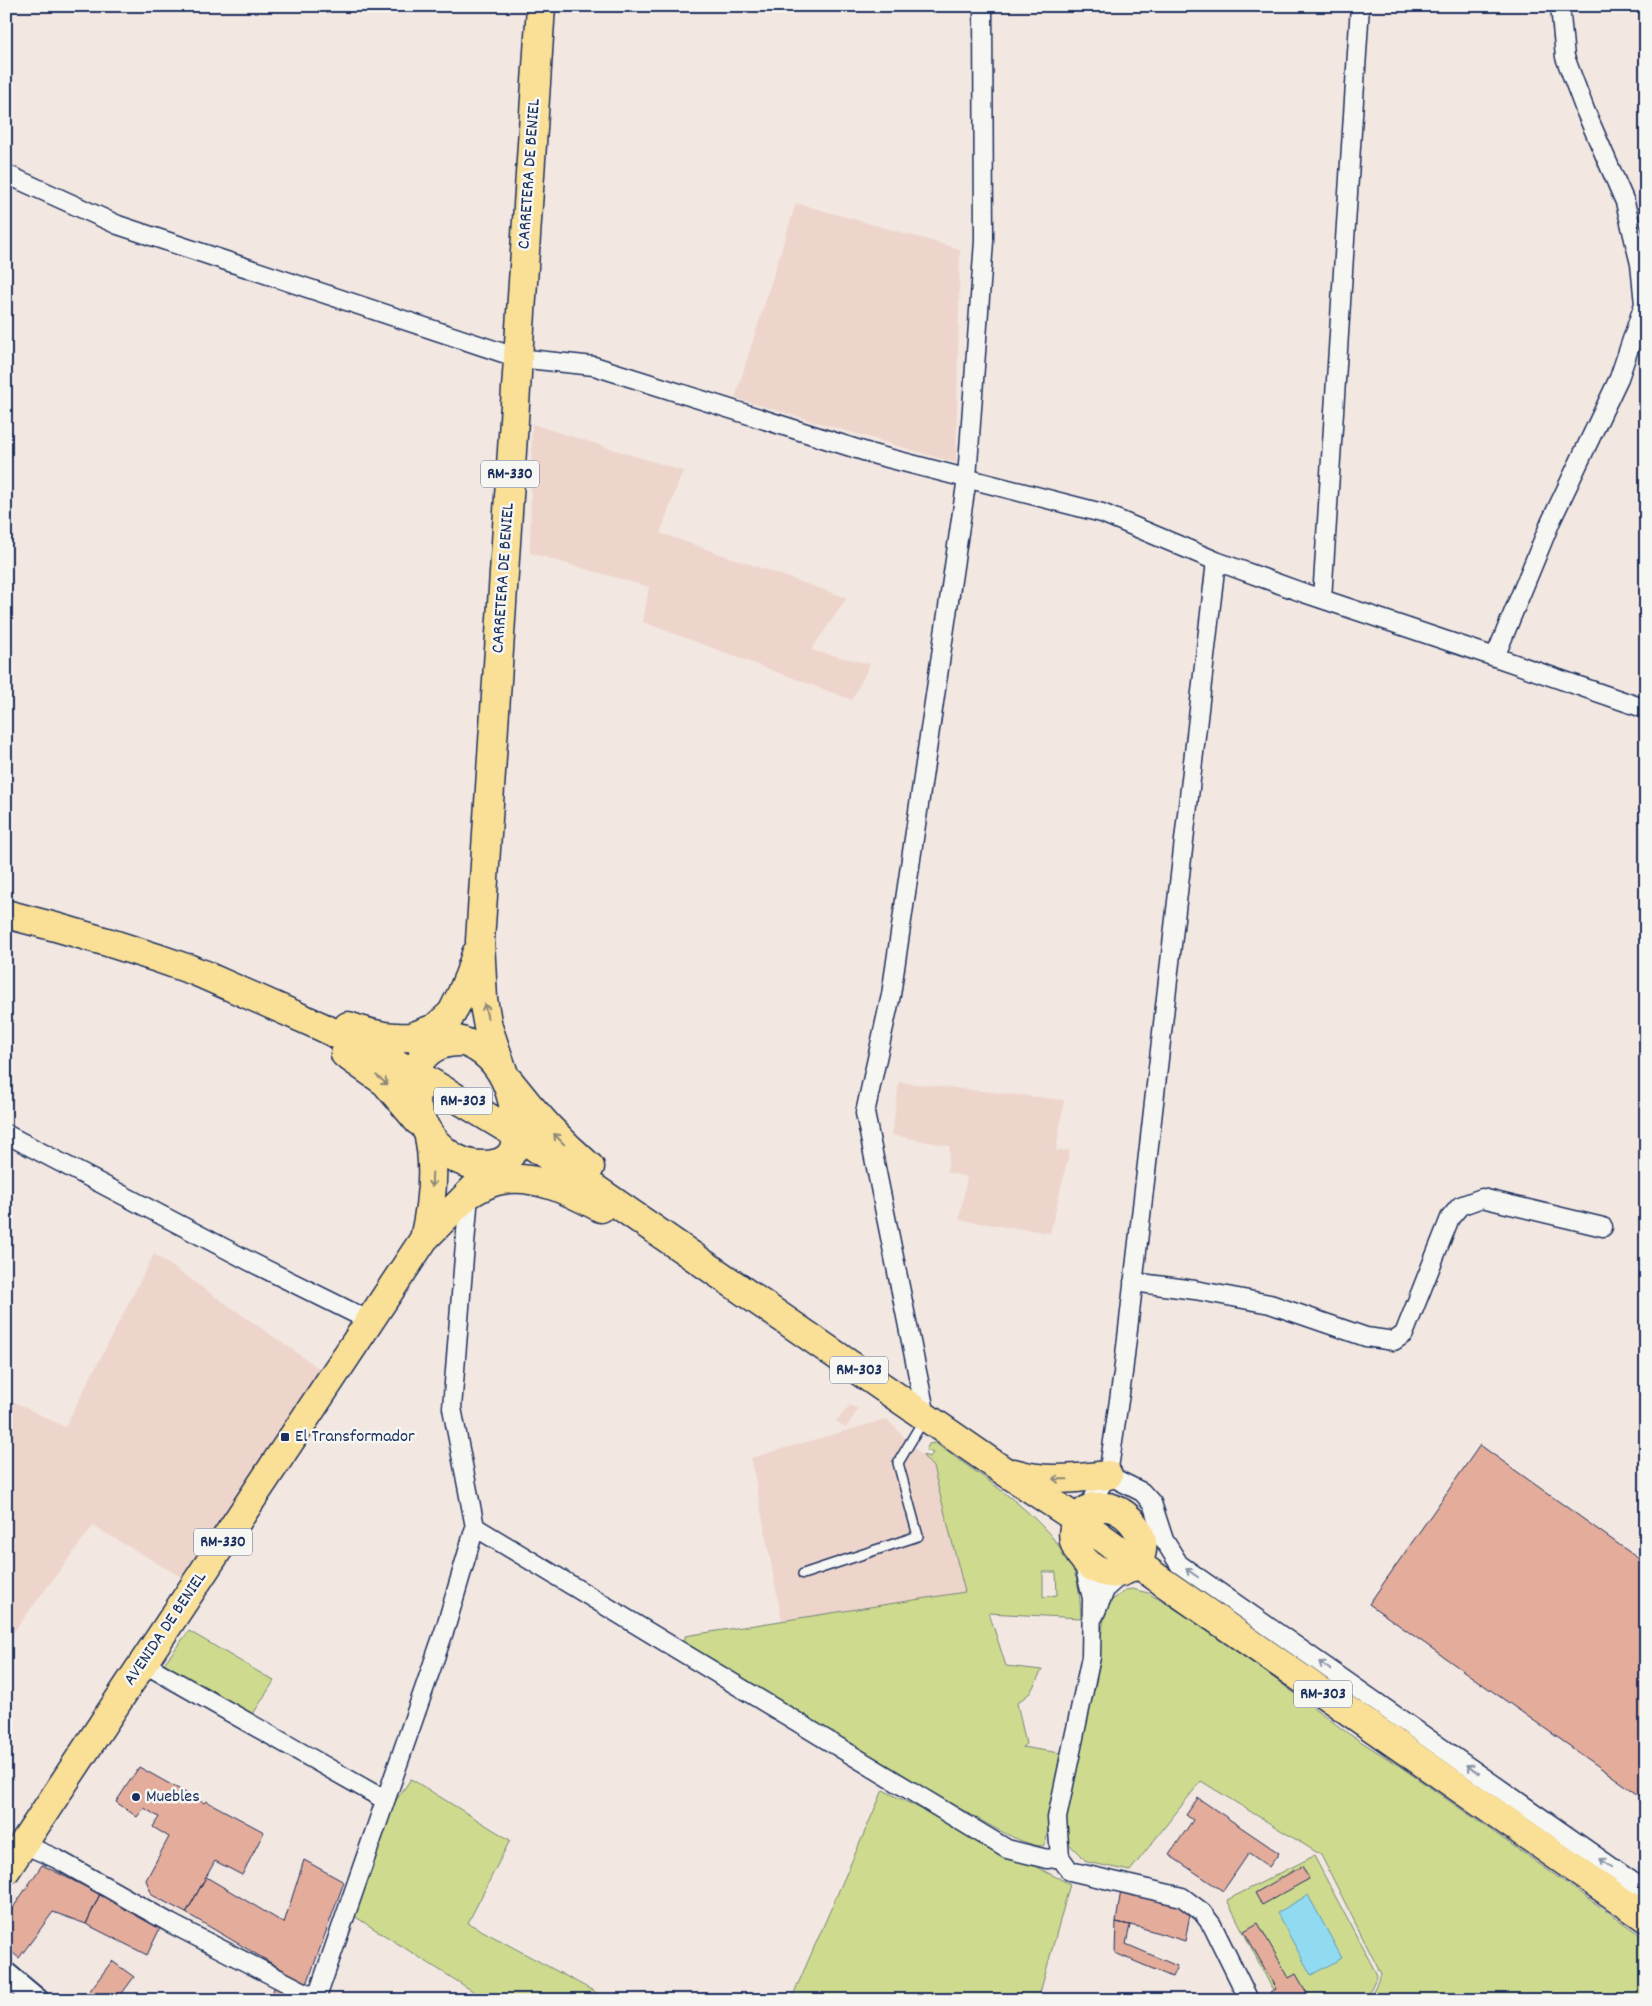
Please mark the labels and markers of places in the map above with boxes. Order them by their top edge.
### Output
place label: El Transformador [295,1425,415,1450]
marker: El Transformador [279,1431,291,1443]
place label: Muebles [146,1785,200,1810]
marker: Muebles [130,1791,142,1803]

